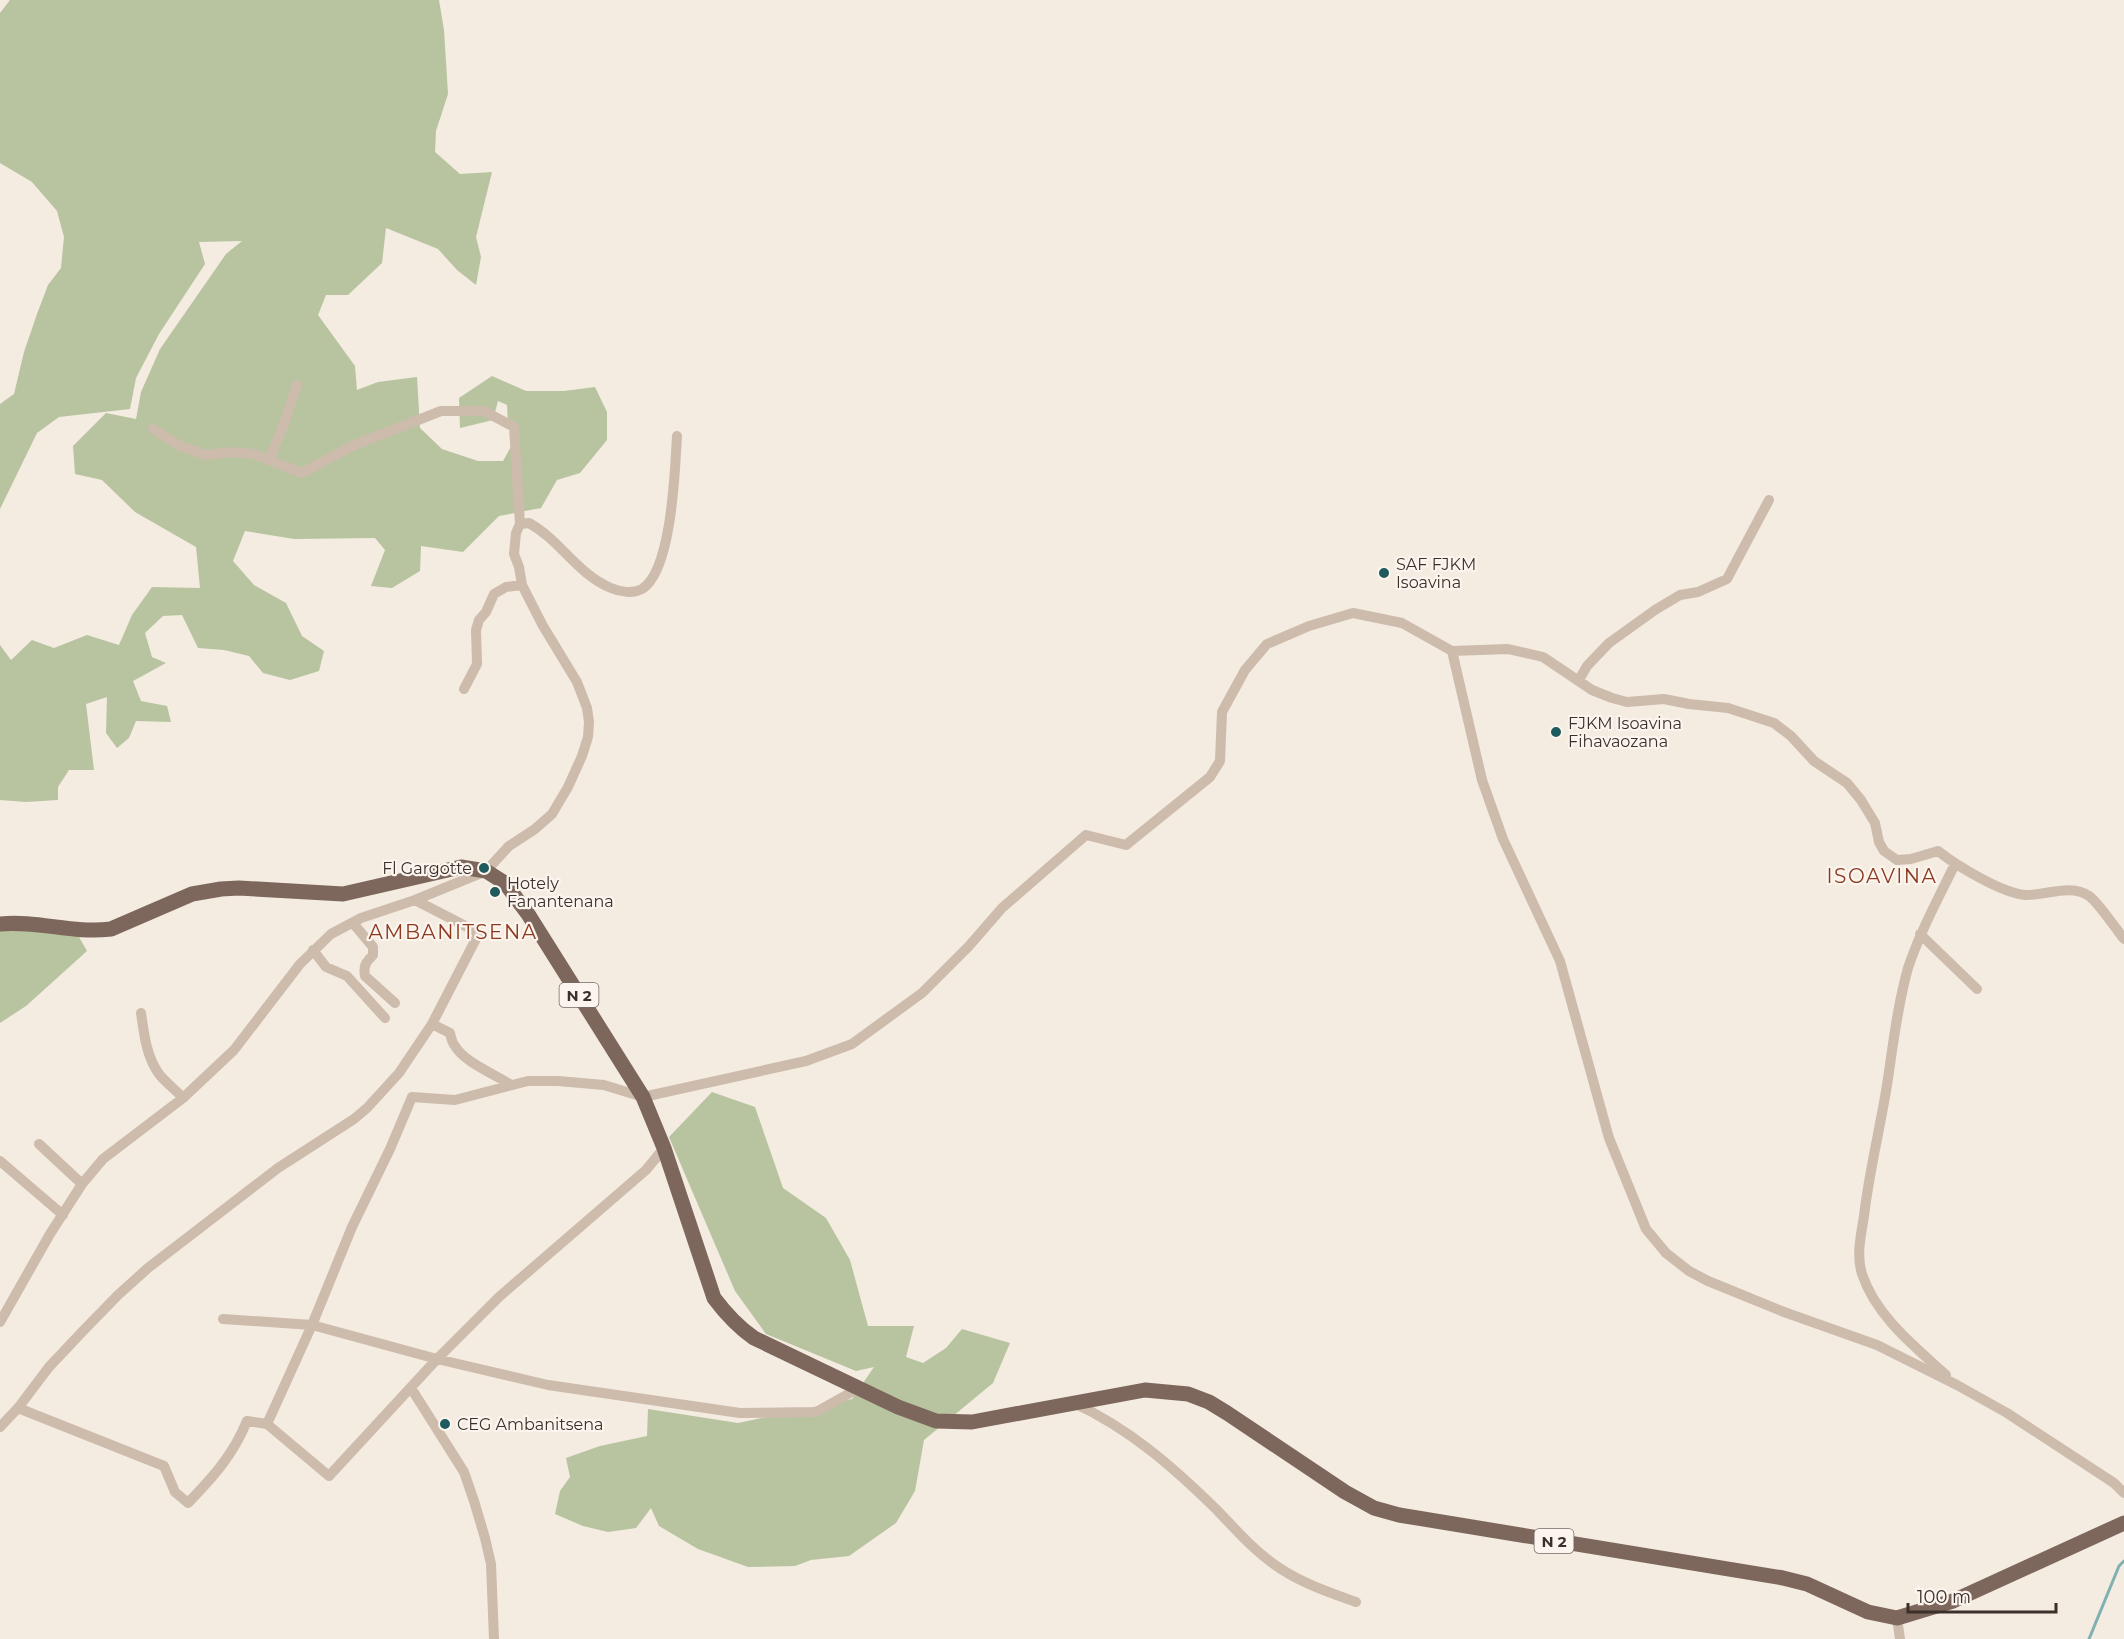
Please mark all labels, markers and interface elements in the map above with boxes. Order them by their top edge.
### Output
place label: SAF FJKM Isoavina [1396,555,1476,592]
marker: SAF FJKM Isoavina [1377,566,1391,580]
place label: FJKM Isoavina Fihavaozana [1568,714,1682,751]
marker: FJKM Isoavina Fihavaozana [1549,725,1563,739]
place label: Fl Gargotte [382,859,472,878]
marker: Fl Gargotte [477,861,491,875]
district label: ISOAVINA [1827,864,1937,888]
place label: Hotely Fanantenana [507,874,614,911]
marker: Hotely Fanantenana [488,885,502,899]
district label: AMBANITSENA [368,920,538,944]
road number: N 2 [560,983,598,1007]
place label: CEG Ambanitsena [457,1415,603,1434]
marker: CEG Ambanitsena [438,1417,452,1431]
road number: N 2 [1534,1529,1574,1553]
scale bar [1908,1576,2056,1614]
text: 100 m [1917,1586,1971,1608]

